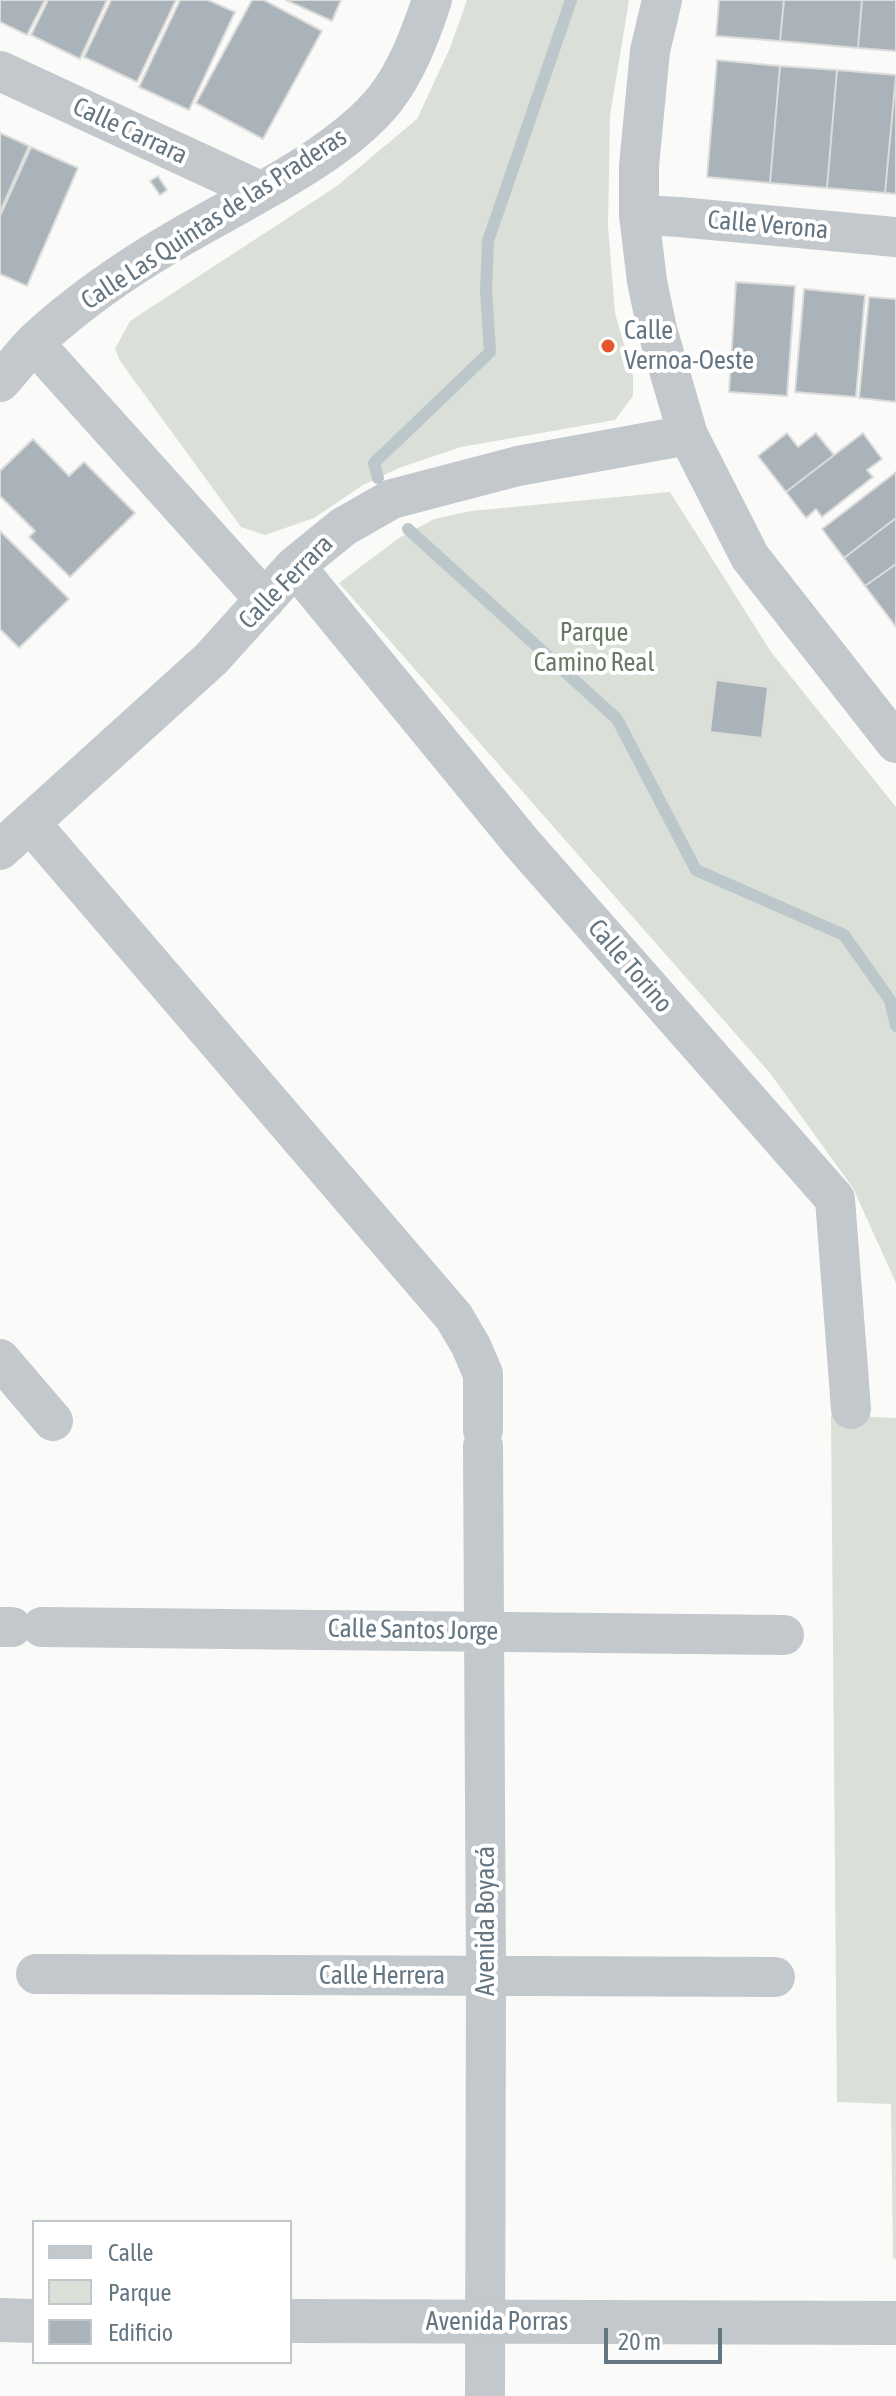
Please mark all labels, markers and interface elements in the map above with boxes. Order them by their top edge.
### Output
street label: Calle Carrara [68,91,192,171]
street label: Calle Las Quintas de las Praderas [75,121,353,317]
street label: Calle Verona [706,204,830,246]
place label: Calle Vernoa-Oeste [624,315,754,376]
marker: Calle Vernoa-Oeste [599,337,617,355]
street label: Calle Ferrara [232,528,340,636]
park label: Parque Camino Real [534,617,654,678]
street label: Calle Torino [581,913,679,1019]
street label: Calle Santos Jorge [328,1613,498,1647]
street label: Avenida Boyacá [470,1846,502,1996]
street label: Calle Herrera [319,1960,445,1992]
legend [32,2220,292,2364]
text: Calle [108,2239,153,2266]
text: Parque [108,2279,171,2306]
street label: Avenida Porras [426,2306,568,2338]
scale bar [608,2312,726,2362]
text: Edificio [108,2319,173,2346]
text: 20 m [618,2328,661,2355]

